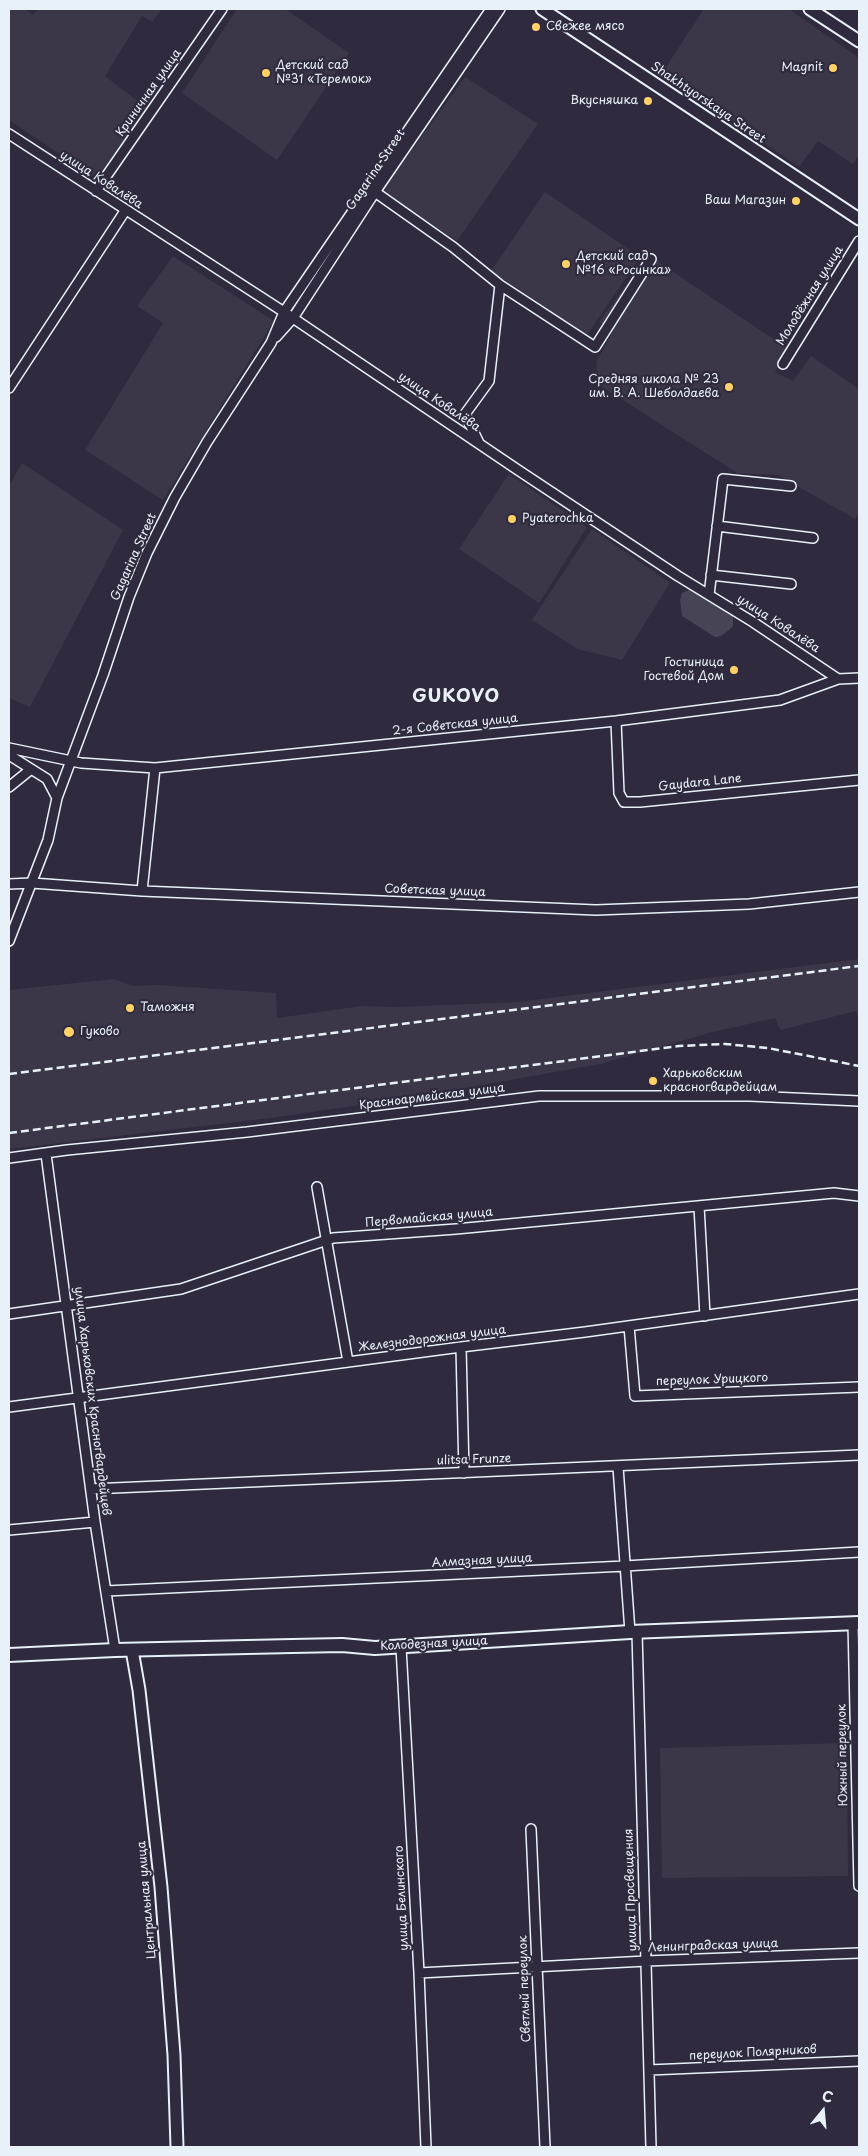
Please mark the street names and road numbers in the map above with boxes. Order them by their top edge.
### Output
street label: Криничная улица [113,47,185,139]
street label: Shakhtyorskaya Street [648,59,768,147]
street label: Gagarina Street [344,127,408,213]
street label: улица Ковалёва [57,148,145,212]
street label: Молодёжная улица [774,244,846,348]
street label: улица Ковалёва [395,369,483,435]
street label: Gagarina Street [108,511,160,603]
street label: улица Ковалёва [734,592,822,656]
street label: 2-я Советская улица [392,711,518,739]
street label: Gaydara Lane [658,771,742,795]
street label: Советская улица [384,882,486,900]
street label: Красноармейская улица [359,1081,505,1113]
street label: Первомайская улица [365,1205,493,1231]
street label: улица Харьковских Красногвардейцев [71,1286,113,1516]
street label: Железнодорожная улица [357,1323,507,1355]
street label: переулок Урицкого [656,1371,768,1389]
street label: ulitsa Frunze [437,1452,511,1468]
street label: Алмазная улица [431,1551,533,1571]
street label: Колодезная улица [380,1634,488,1654]
street label: Южный переулок [835,1704,851,1806]
street label: улица Просвещения [622,1828,640,1952]
street label: Центральная улица [135,1840,159,1960]
street label: улица Белинского [392,1845,412,1951]
street label: Светлый переулок [516,1935,534,2043]
street label: Ленинградская улица [648,1937,778,1955]
street label: переулок Полярников [689,2042,817,2064]

